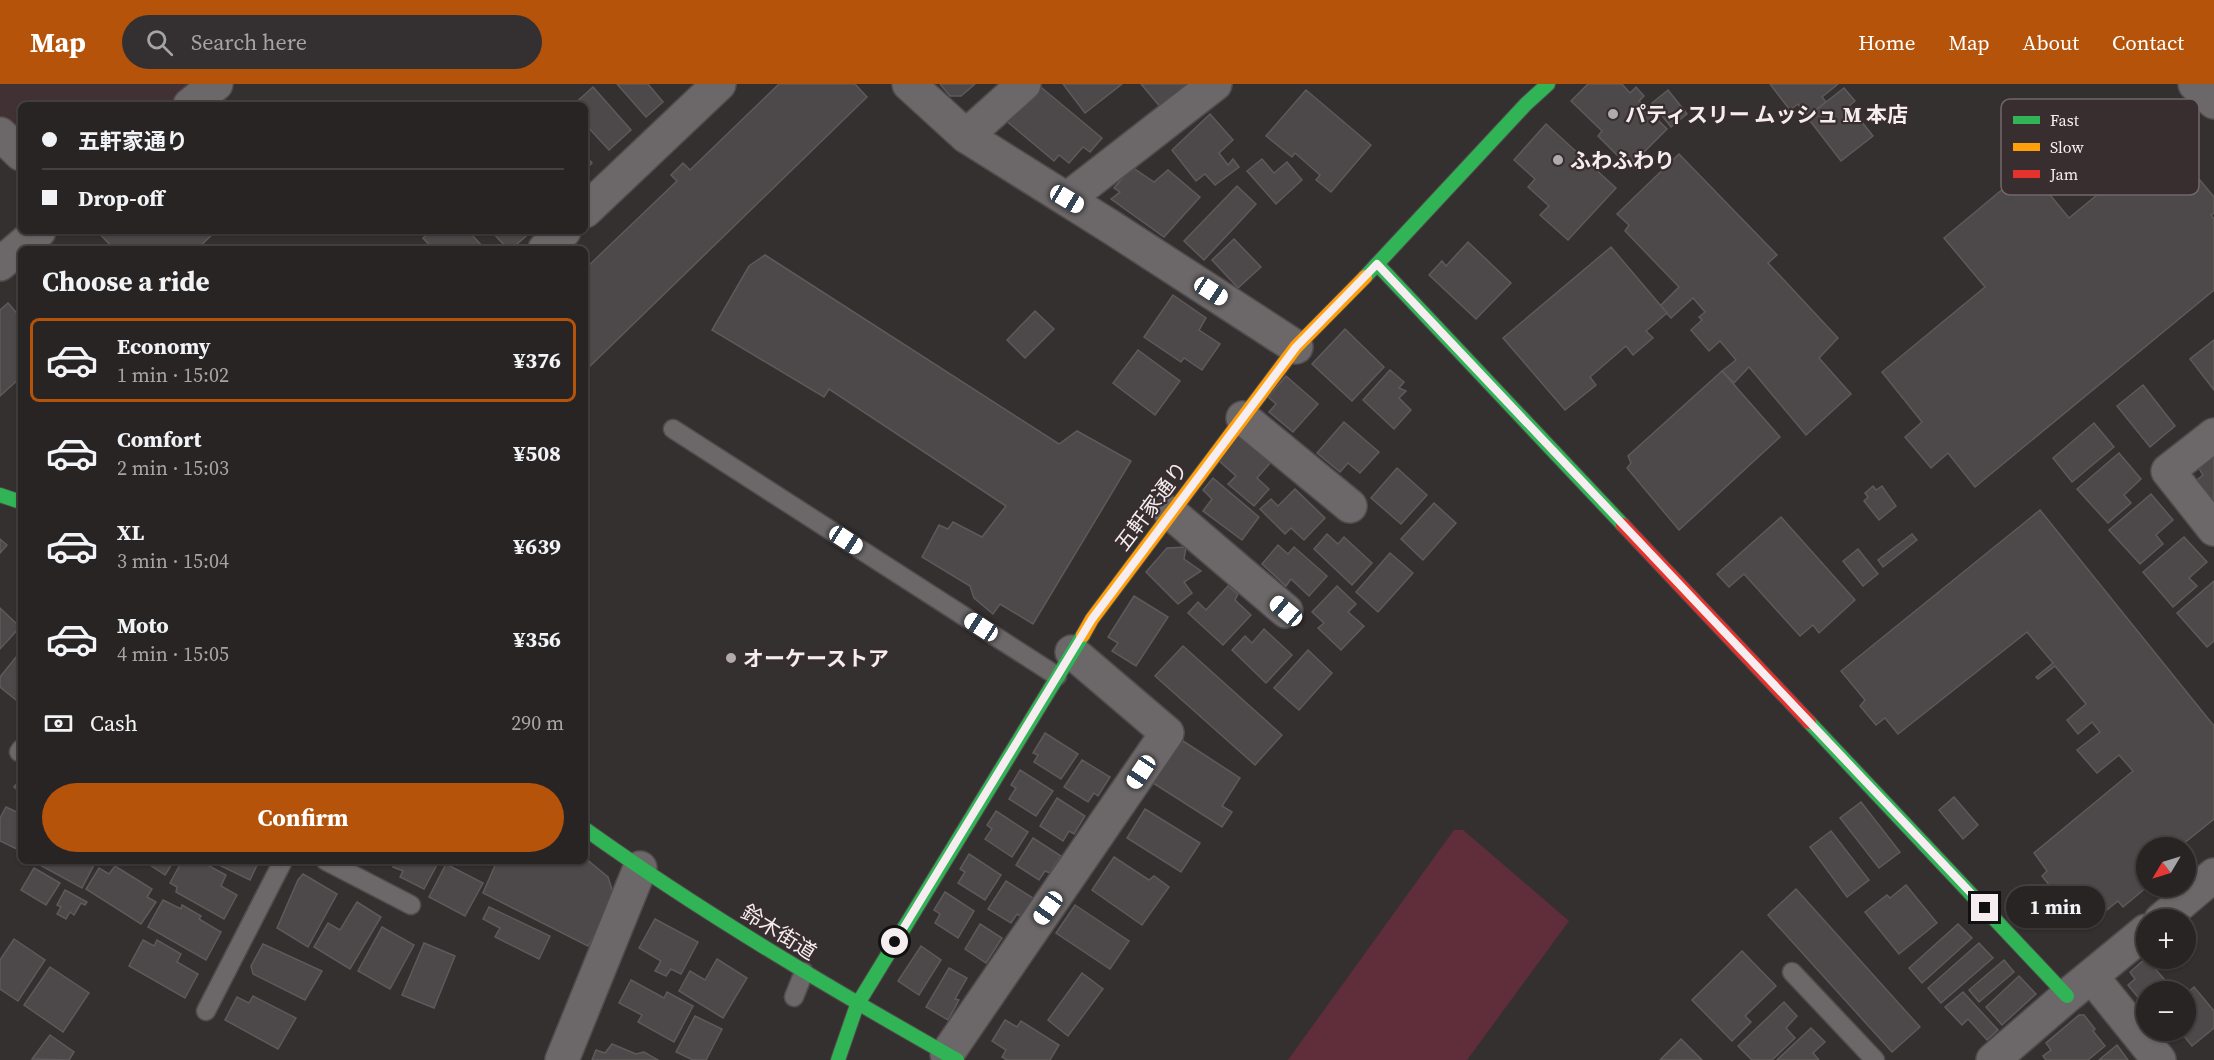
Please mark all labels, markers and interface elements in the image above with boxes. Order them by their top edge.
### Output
search box [122,15,542,69]
text: Map [30,23,86,61]
icon: search [143,26,176,59]
text: Search here [191,27,307,57]
text: Home [1858,28,1916,57]
text: Map [1949,28,1990,57]
text: About [2023,28,2079,57]
text: Contact [2112,28,2184,57]
legend [2001,99,2199,195]
place label: パティスリー ムッシュ M 本店 [1625,100,1908,129]
marker: パティスリー ムッシュ M 本店 [1606,107,1620,121]
text: Fast [2050,109,2080,131]
text: 五軒家通り [78,126,188,156]
text: Slow [2050,136,2085,158]
place label: ふわふわり [1570,146,1675,175]
marker: ふわふわり [1551,153,1565,167]
text: Jam [2049,163,2078,185]
car [1047,182,1087,216]
text: Drop-off [78,183,164,213]
text: Choose a ride [42,263,210,300]
car [1191,274,1231,308]
text: Economy [117,331,211,361]
icon: car [45,333,99,387]
text: ¥376 [513,345,561,375]
text: 1 min · 15:02 [117,361,229,389]
text: Comfort [117,424,201,454]
icon: car [45,426,99,480]
text: ¥508 [513,438,561,468]
text: 2 min · 15:03 [117,454,229,482]
street label: 五軒家通り [1108,455,1194,557]
text: XL [117,517,144,547]
icon: car [45,519,99,573]
car [826,523,866,557]
text: ¥639 [513,531,561,561]
text: 3 min · 15:04 [117,547,229,575]
car [1266,593,1306,629]
text: Moto [117,610,169,640]
car [961,610,1001,644]
icon: car [45,612,99,666]
text: ¥356 [513,624,561,654]
text: 4 min · 15:05 [117,640,229,668]
place label: オーケーストア [743,644,889,673]
marker: オーケーストア [724,651,738,665]
icon: cash [42,707,75,740]
text: Cash [90,708,138,738]
text: 290 m [511,709,564,737]
car [1123,752,1159,792]
button: Confirm [42,783,564,852]
north arrow [2136,837,2196,897]
map controls [2136,837,2196,1041]
callout: 1 min [2006,887,2105,929]
car [1030,888,1066,928]
text: 1 min [2030,893,2081,921]
route end [1971,894,1998,921]
street label: 鈴木街道 [736,897,822,967]
button: + [2136,909,2196,969]
route start [881,928,908,955]
button: − [2136,981,2196,1041]

